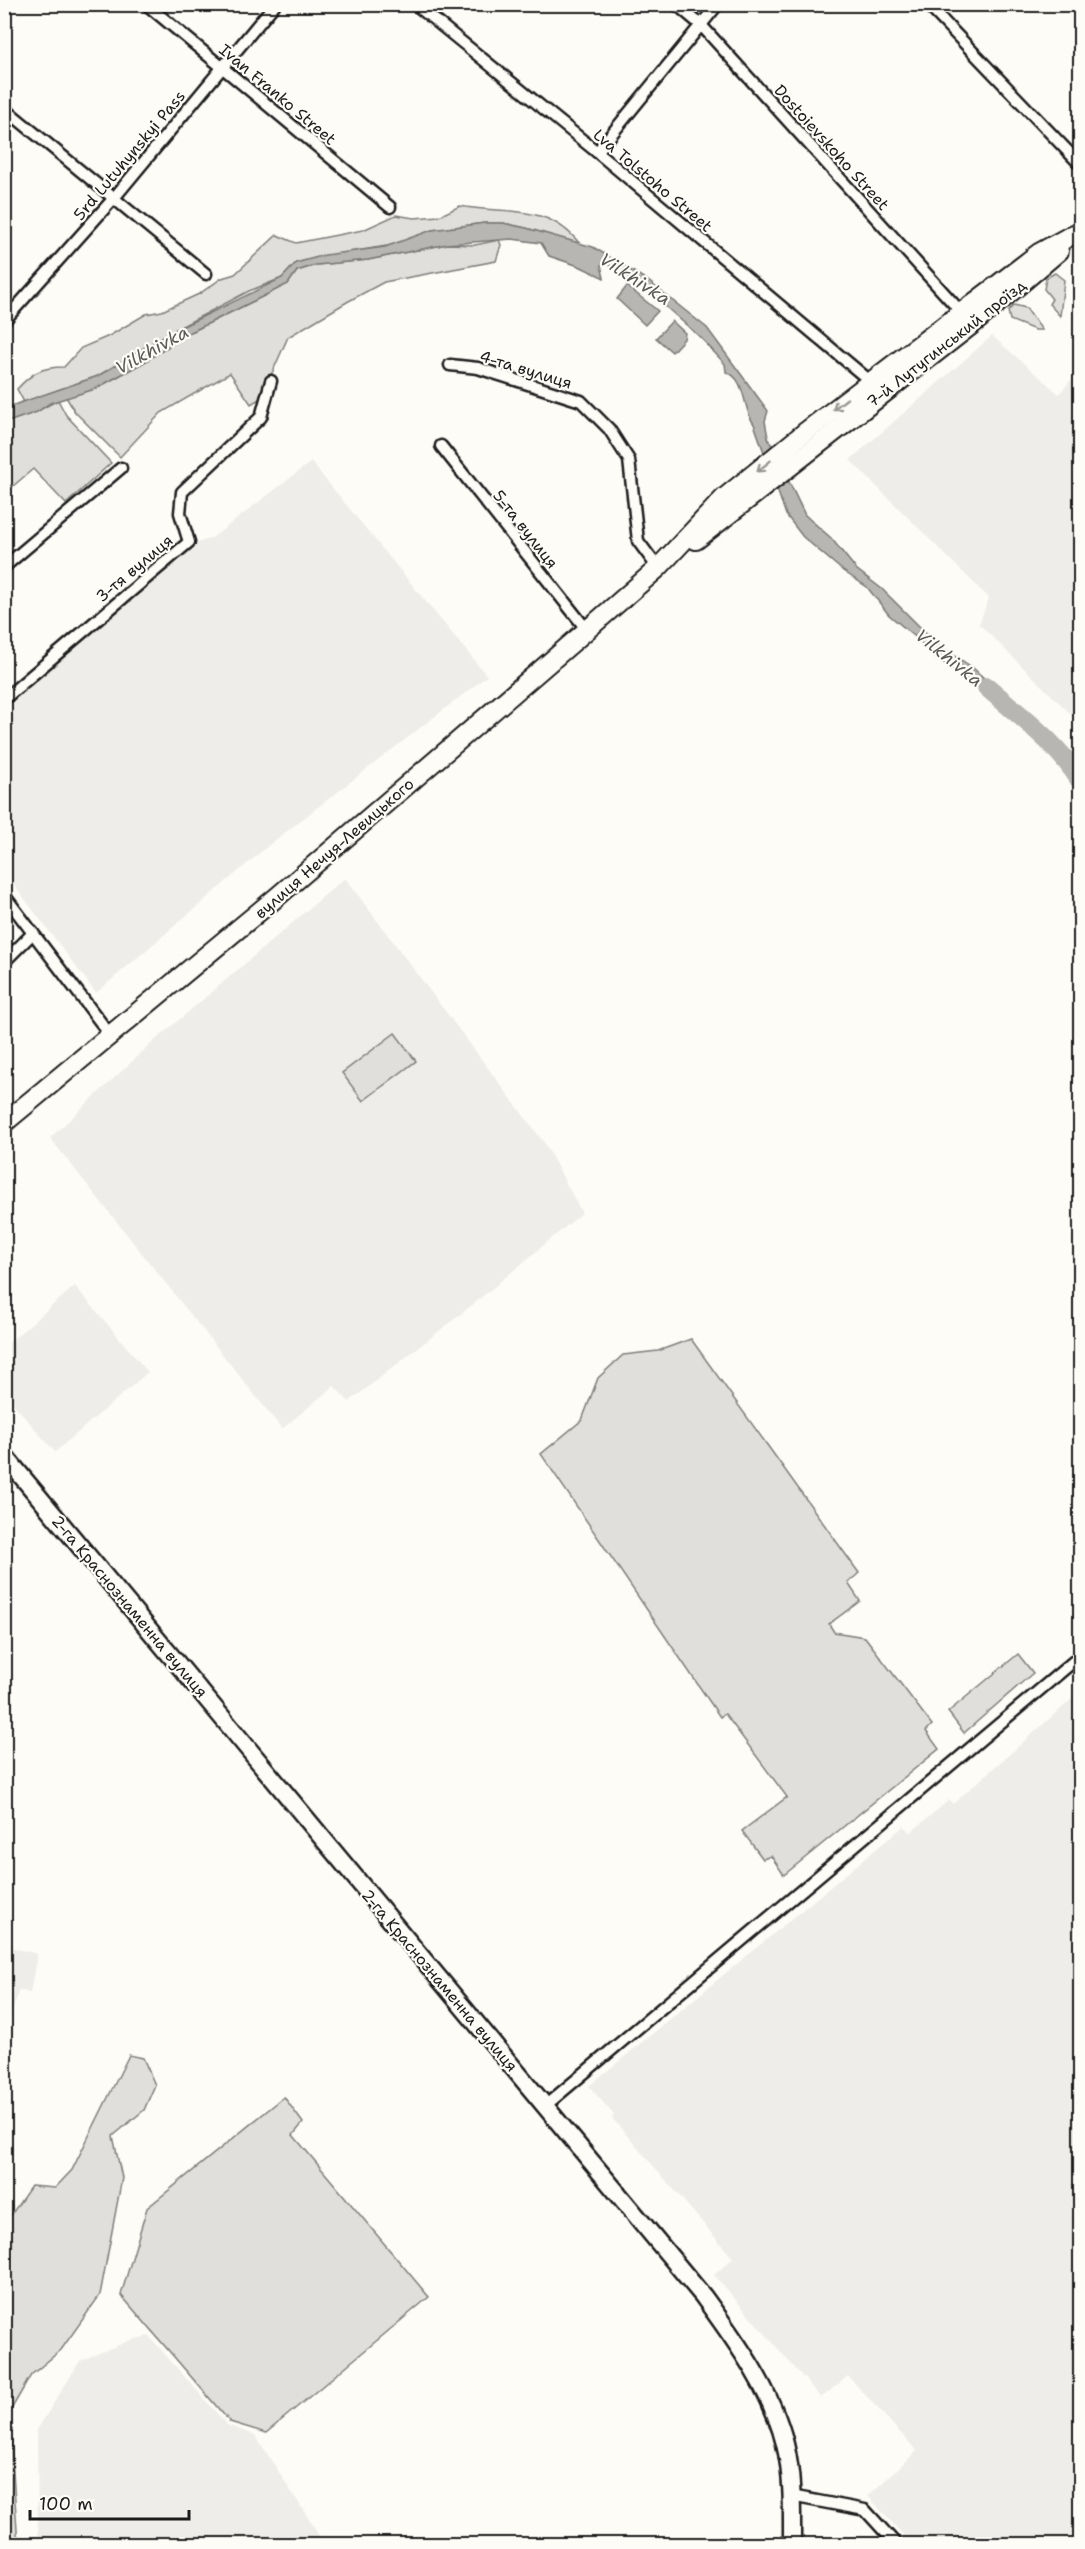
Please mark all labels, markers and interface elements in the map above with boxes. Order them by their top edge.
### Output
street label: Ivan Franko Street [215,39,341,149]
street label: Dostoievskoho Street [769,80,894,215]
street label: 5rd Lutuhynskyi Pass [69,86,190,225]
street label: Lva Tolstoho Street [589,124,717,236]
water label: Vilkhivka [595,247,675,311]
street label: 7-й Лутугинський проїзд [862,275,1030,412]
water label: Vilkhivka [111,320,193,380]
street label: 4-та вулиця [477,345,575,393]
one-way arrow [832,398,848,411]
one-way arrow [756,459,772,472]
street label: 5-та вулиця [488,486,563,573]
street label: 3-тя вулиця [91,530,177,607]
water label: Vilkhivka [910,623,988,693]
street label: вулиця Нечуя-Левицького [250,773,418,923]
street label: 2-га Краснознаменна вулиця [47,1511,212,1702]
street label: 2-га Краснознаменна вулиця [357,1885,522,2076]
scale bar [30,2483,189,2521]
text: 100 m [39,2492,93,2516]

